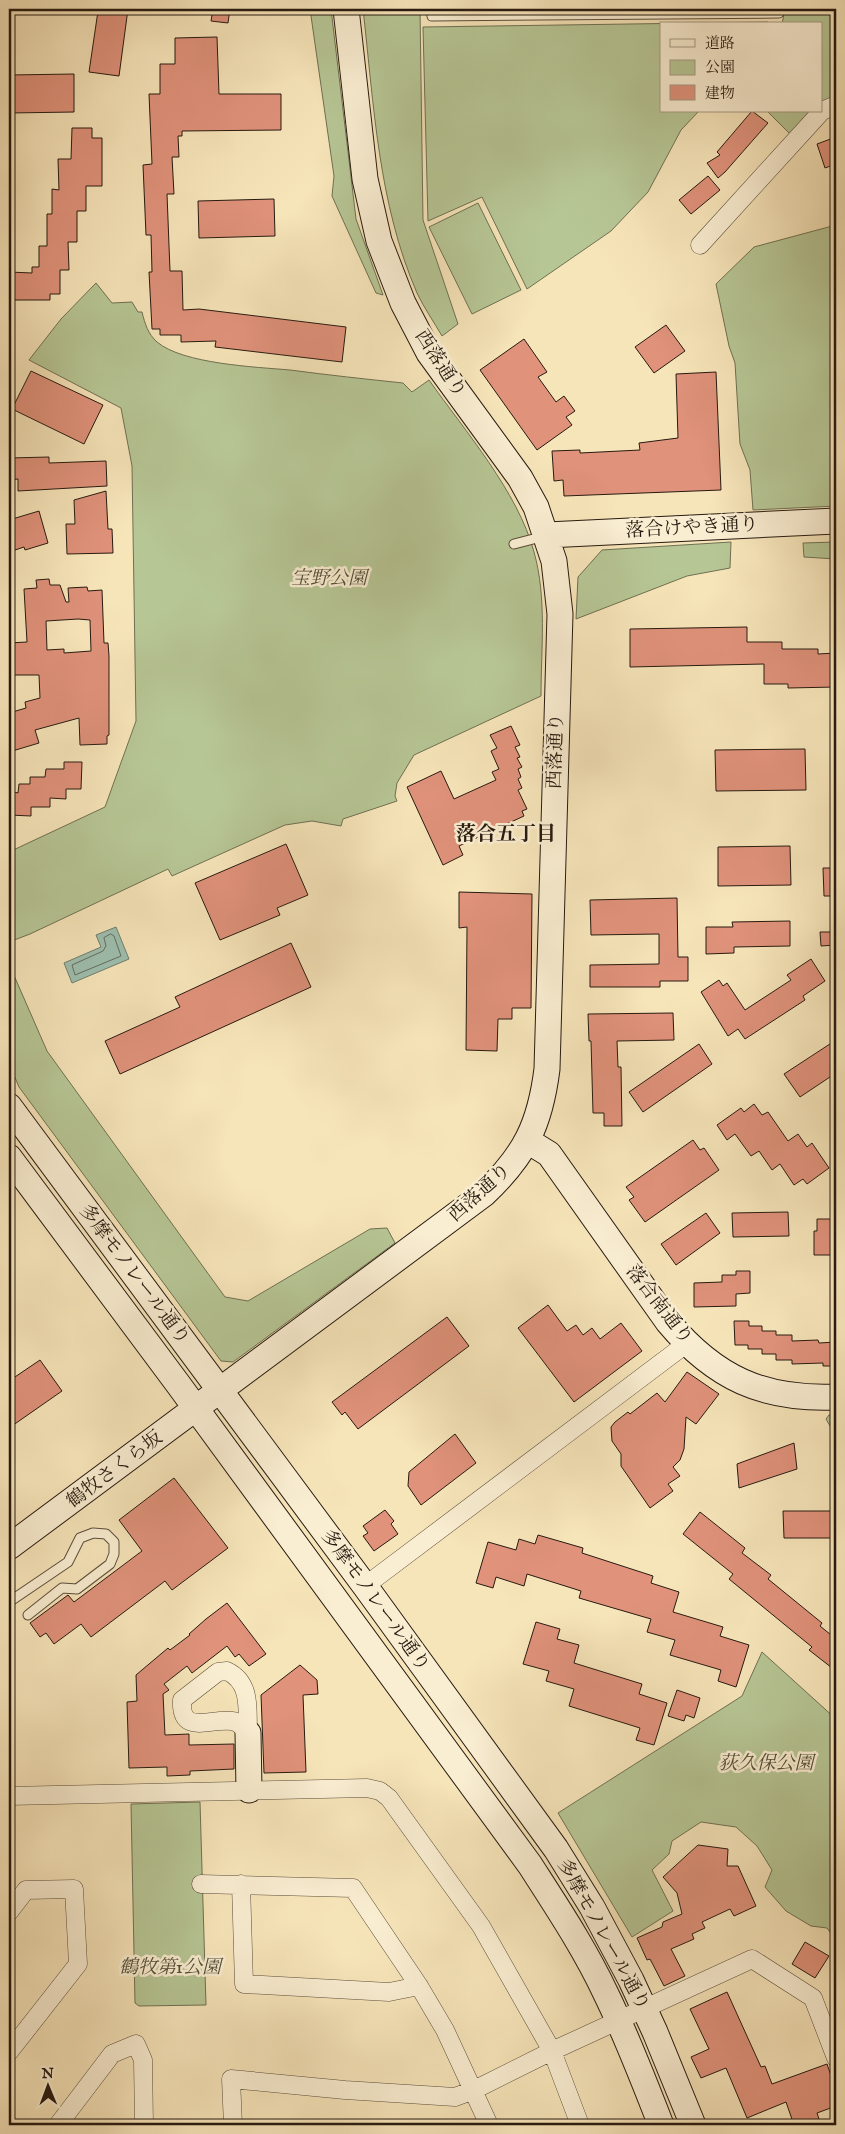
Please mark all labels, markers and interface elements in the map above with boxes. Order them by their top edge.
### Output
legend [660,22,822,112]
text: 道路 [705,34,735,53]
text: 公園 [705,58,735,77]
text: 建物 [705,84,735,103]
street label: 西落通り [409,326,471,402]
street label: 落合けやき通り [625,513,759,543]
park label: 宝野公園 [291,567,370,591]
street label: 西落通り [543,713,569,789]
district label: 落合五丁目 [456,822,556,847]
street label: 西落通り [444,1159,516,1227]
street label: 多摩モノレール通り [73,1200,195,1350]
street label: 落合南通り [620,1260,698,1350]
street label: 鶴牧さくら坂 [62,1426,168,1514]
street label: 多摩モノレール通り [315,1525,435,1677]
park label: 荻久保公園 [718,1752,816,1776]
street label: 多摩モノレール通り [551,1855,655,2015]
park label: 鶴牧第1公園 [119,1956,224,1980]
north arrow [22,2062,72,2112]
text: N [41,2065,54,2083]

